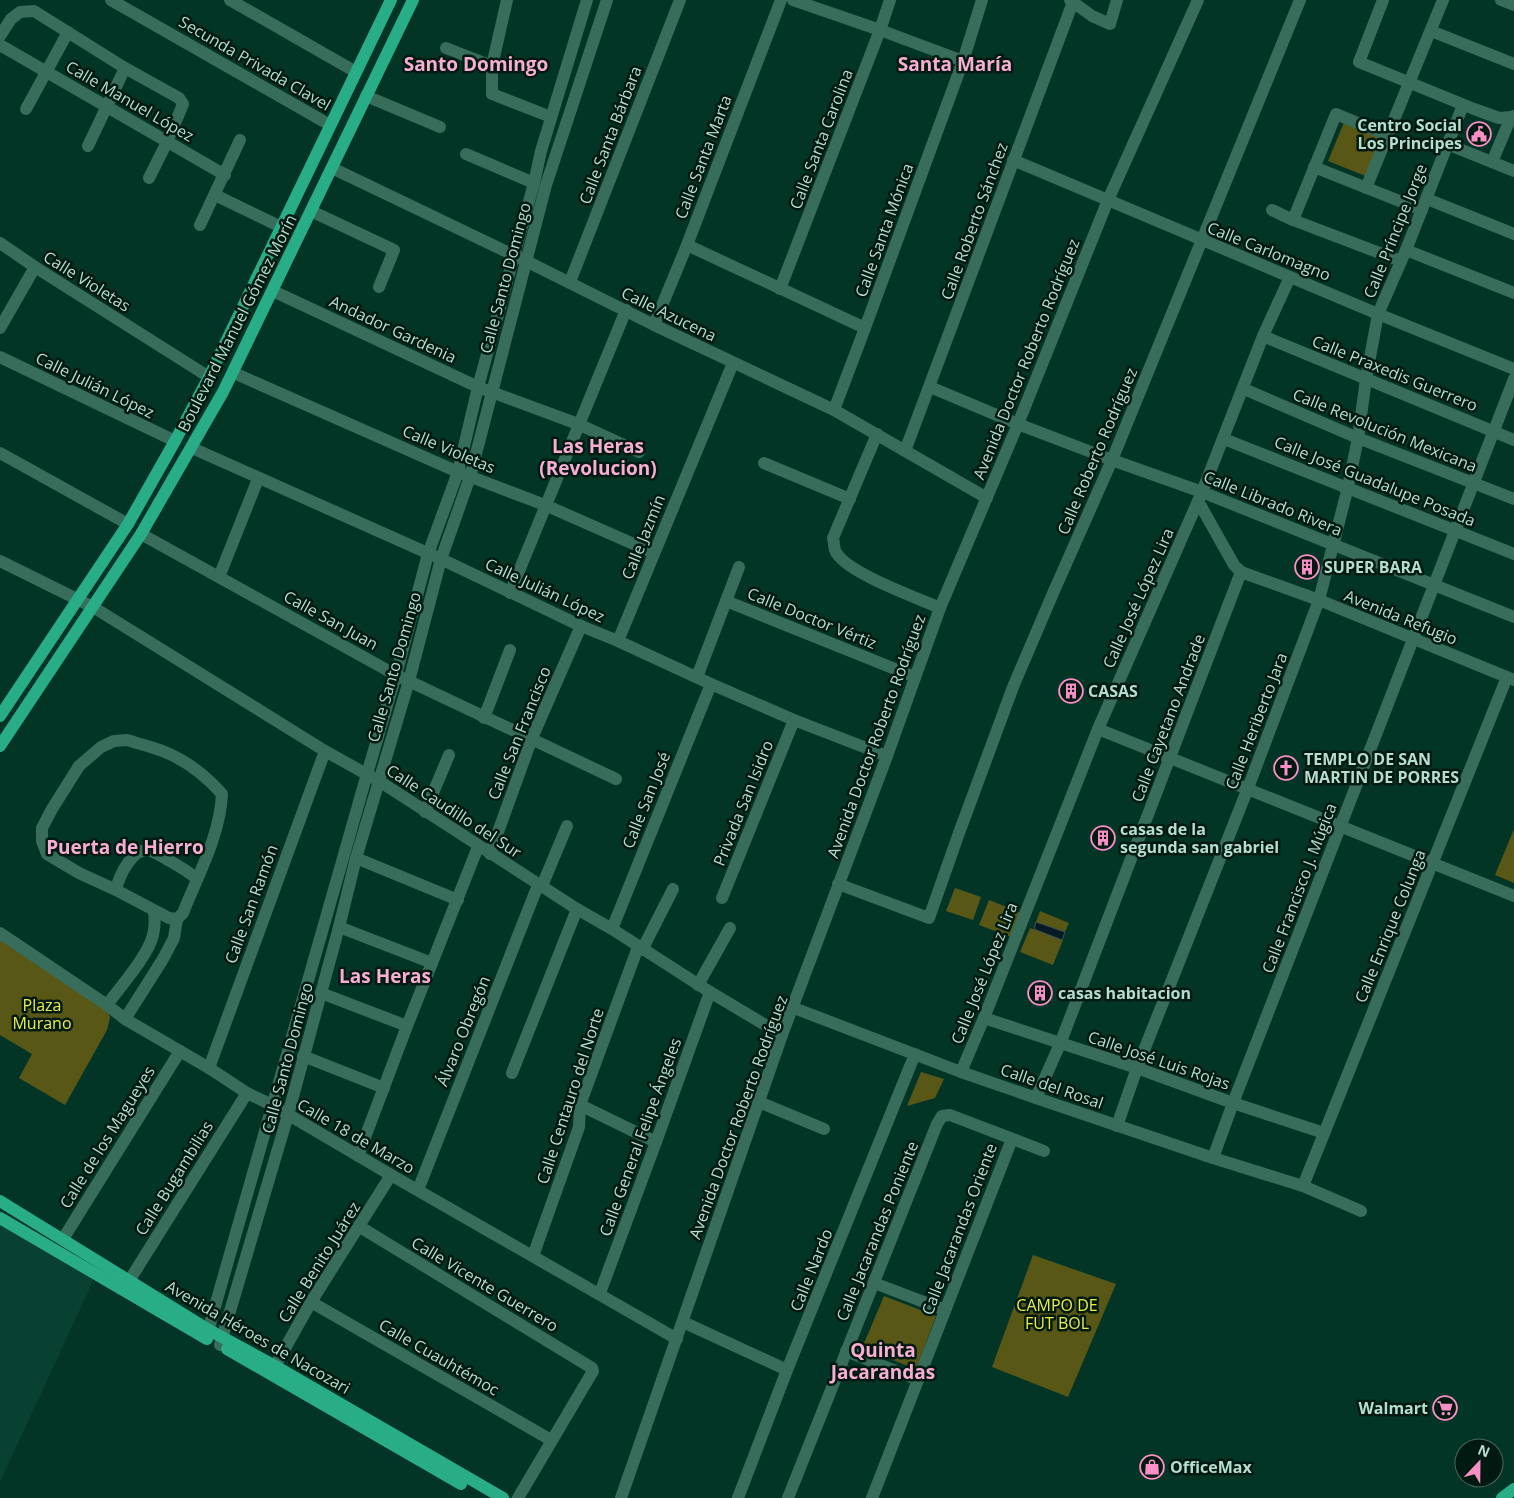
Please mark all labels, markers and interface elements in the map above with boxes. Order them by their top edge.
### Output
street label: Secunda Privada Clavel [175,11,335,115]
district label: Santo Domingo [404,51,548,77]
district label: Santa María [898,51,1012,77]
street label: Calle Manuel López [62,55,198,147]
street label: Calle Santa Bárbara [574,63,646,207]
street label: Calle Santa Carolina [784,66,858,212]
street label: Calle Santa Marta [669,92,737,222]
place label: Centro Social Los Principes [1357,114,1462,154]
public building icon: Centro Social Los Principes [1466,121,1492,147]
street label: Calle Roberto Sánchez [935,139,1013,303]
street label: Calle Santa Mónica [850,160,918,300]
street label: Calle Príncipe Jorge [1358,161,1432,301]
street label: Calle Santo Domingo [474,200,536,356]
street label: Boulevard Manuel Gómez Morín [172,210,302,436]
street label: Calle Carlomagno [1204,216,1334,286]
street label: Avenida Doctor Roberto Rodríguez [968,235,1084,483]
street label: Calle Violetas [39,246,135,316]
street label: Calle Azucena [618,282,720,346]
street label: Andador Gardenia [326,290,460,368]
street label: Calle Praxedis Guerrero [1309,330,1481,416]
street label: Calle Julián López [32,347,158,423]
street label: Calle Roberto Rodríguez [1052,364,1142,538]
street label: Calle Revolución Mexicana [1290,383,1480,477]
street label: Calle Violetas [399,420,499,478]
street label: Calle José Guadalupe Posada [1271,431,1479,531]
district label: Las Heras (Revolucion) [539,433,657,481]
street label: Calle Librado Rivera [1200,465,1346,541]
street label: Calle Jazmín [616,491,670,583]
street label: Calle José López Lira [1097,525,1179,671]
street label: Calle Julián López [482,553,608,627]
building icon: SUPER BARA [1294,554,1320,580]
place label: SUPER BARA [1324,556,1423,578]
street label: Calle Doctor Vértiz [744,582,880,654]
street label: Avenida Refugio [1341,584,1461,650]
street label: Calle San Juan [280,585,382,655]
street label: Calle Santo Domingo [362,589,426,745]
street label: Avenida Doctor Roberto Rodríguez [822,611,930,861]
street label: Calle Cayetano Andrade [1126,631,1210,805]
street label: Calle Heriberto Jara [1220,649,1292,793]
street label: Calle San Francisco [482,663,556,803]
building icon: CASAS [1058,678,1084,704]
place label: CASAS [1088,680,1138,702]
street label: Privada San Isidro [708,737,778,869]
street label: Calle San José [617,748,675,852]
place label: TEMPLO DE SAN MARTIN DE PORRES [1304,748,1459,788]
church icon: TEMPLO DE SAN MARTIN DE PORRES [1273,755,1299,781]
street label: Calle Caudillo del Sur [382,759,526,863]
street label: Calle Francisco J. Múgica [1256,800,1342,976]
place label: casas de la segunda san gabriel [1120,818,1279,858]
building icon: casas de la segunda san gabriel [1090,825,1116,851]
district label: Puerta de Hierro [46,834,204,860]
street label: Calle San Ramón [219,842,283,966]
street label: Calle Enrique Colunga [1349,846,1431,1006]
street label: Calle José López Lira [945,899,1023,1047]
district label: Las Heras [339,963,431,989]
street label: Álvaro Obregón [431,973,495,1089]
street label: Calle Santo Domingo [256,980,318,1136]
building icon: casas habitacion [1027,980,1053,1006]
place label: casas habitacion [1058,982,1191,1004]
street label: Avenida Doctor Roberto Rodríguez [684,992,792,1242]
park label: Plaza Murano [12,994,72,1034]
street label: Calle Centauro del Norte [531,1005,609,1187]
street label: Calle José Luis Rojas [1085,1025,1233,1095]
street label: Calle General Felipe Ángeles [594,1035,686,1239]
street label: Calle del Rosal [998,1058,1106,1114]
street label: Calle de los Magueyes [54,1062,160,1212]
street label: Calle 18 de Marzo [293,1093,419,1179]
street label: Calle Bugambilias [130,1117,218,1239]
street label: Calle Jacarandas Poniente [831,1138,923,1324]
street label: Calle Jacarandas Oriente [916,1140,1002,1318]
street label: Calle Benito Juárez [273,1197,365,1327]
street label: Calle Nardo [784,1226,838,1314]
street label: Calle Vicente Guerrero [407,1231,563,1337]
street label: Avenida Héroes de Nacozari [162,1275,354,1399]
park label: CAMPO DE FUT BOL [1016,1294,1098,1334]
street label: Calle Cuauhtémoc [375,1314,503,1401]
district label: Quinta Jacarandas [829,1337,935,1385]
supermarket icon: Walmart [1432,1395,1458,1421]
place label: Walmart [1358,1397,1428,1419]
north arrow [1454,1438,1504,1488]
text: N [1475,1440,1493,1461]
shop icon: OfficeMax [1139,1454,1165,1480]
place label: OfficeMax [1170,1456,1252,1478]

